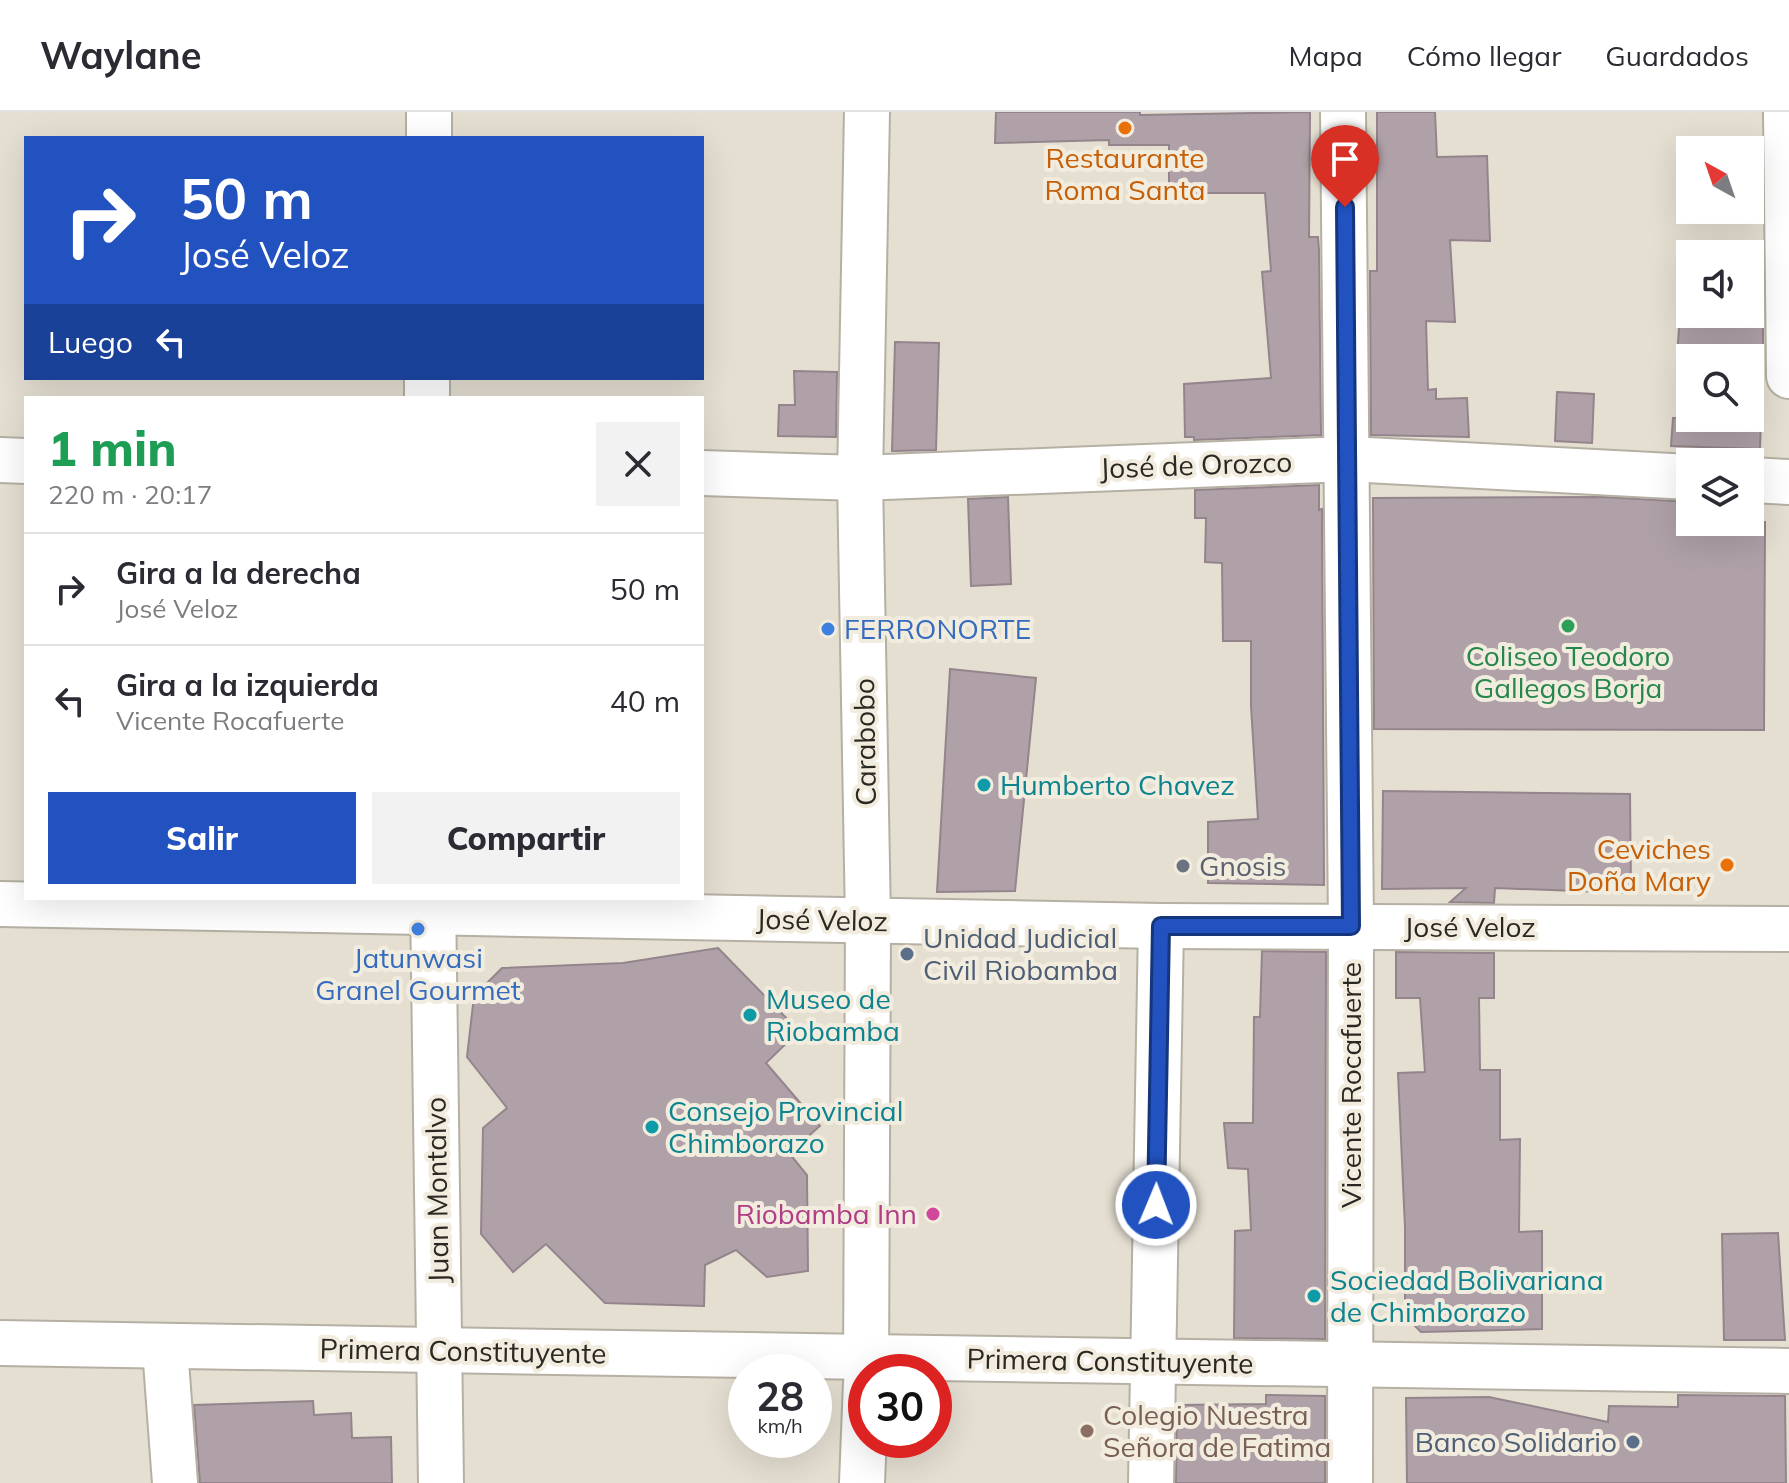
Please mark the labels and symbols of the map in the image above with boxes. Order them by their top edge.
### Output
marker: Restaurante Roma Santa [1116,119,1134,137]
pin [1311,125,1379,207]
north arrow [1676,136,1764,224]
place label: Restaurante Roma Santa [1045,140,1206,207]
street label: José de Orozco [1099,444,1293,485]
place label: FERRONORTE [844,611,1031,646]
marker: Coliseo Teodoro Gallegos Borja [1559,617,1577,635]
marker: FERRONORTE [819,620,837,638]
place label: Coliseo Teodoro Gallegos Borja [1466,638,1670,705]
street label: Carabobo [846,678,883,806]
place label: Humberto Chavez [1000,767,1235,802]
marker: Humberto Chavez [975,776,993,794]
place label: Ceviches Doña Mary [1567,831,1711,898]
place label: Gnosis [1199,848,1286,883]
marker: Ceviches Doña Mary [1718,856,1736,874]
marker: Gnosis [1174,857,1192,875]
street label: José Veloz [756,901,888,938]
street label: José Veloz [1404,909,1536,944]
marker: Jatunwasi Granel Gourmet [409,920,427,938]
place label: Unidad Judicial Civil Riobamba [923,920,1118,987]
place label: Jatunwasi Granel Gourmet [315,940,521,1007]
marker: Unidad Judicial Civil Riobamba [898,945,916,963]
street label: Vicente Rocafuerte [1333,962,1368,1208]
place label: Museo de Riobamba [766,981,900,1048]
marker: Museo de Riobamba [741,1006,759,1024]
place label: Consejo Provincial Chimborazo [668,1093,903,1160]
street label: Juan Montalvo [417,1097,456,1283]
marker: Consejo Provincial Chimborazo [643,1118,661,1136]
position arrow [1114,1163,1198,1247]
place label: Riobamba Inn [736,1196,917,1231]
marker: Riobamba Inn [924,1205,942,1223]
place label: Sociedad Bolivariana de Chimborazo [1330,1262,1603,1329]
marker: Sociedad Bolivariana de Chimborazo [1305,1287,1323,1305]
street label: Primera Constituyente [319,1331,607,1370]
street label: Primera Constituyente [966,1341,1254,1380]
speed limit sign: 30 [848,1354,952,1458]
place label: Colegio Nuestra Señora de Fatima [1103,1397,1331,1464]
marker: Colegio Nuestra Señora de Fatima [1078,1422,1096,1440]
place label: Banco Solidario [1415,1424,1617,1459]
marker: Banco Solidario [1624,1433,1642,1451]

